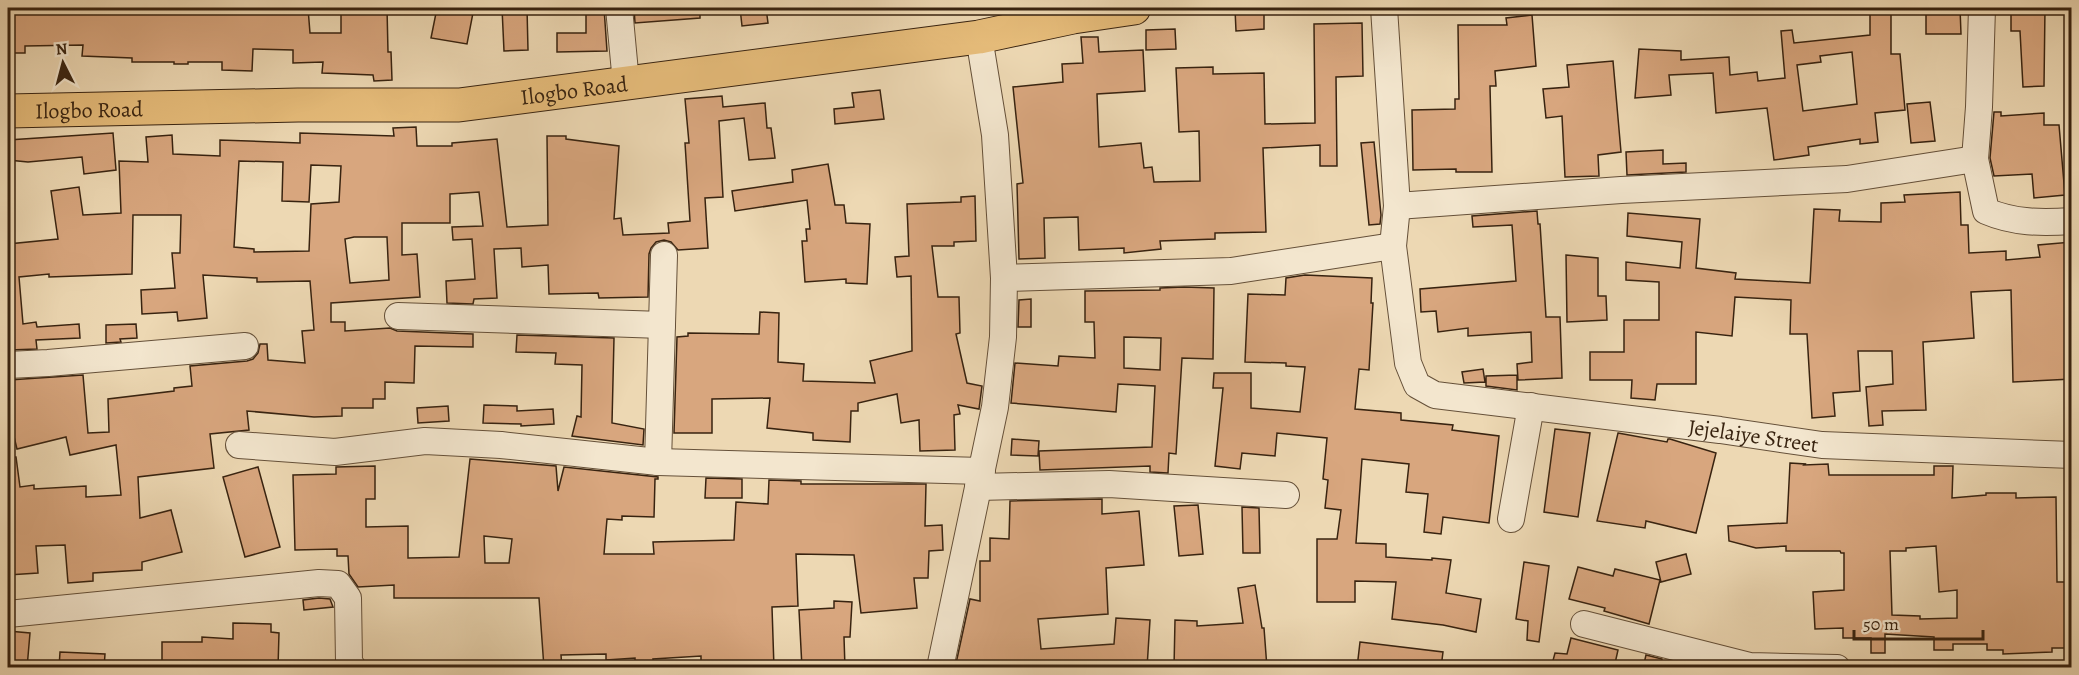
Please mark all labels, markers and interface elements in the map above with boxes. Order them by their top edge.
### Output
north arrow [33,33,93,93]
text: N [55,37,69,61]
street label: Ilogbo Road [519,69,630,113]
street label: Ilogbo Road [35,94,143,126]
street label: Jejelaiye Street [1687,412,1821,460]
scale bar [1854,603,1983,641]
text: 50 m [1863,612,1899,636]

